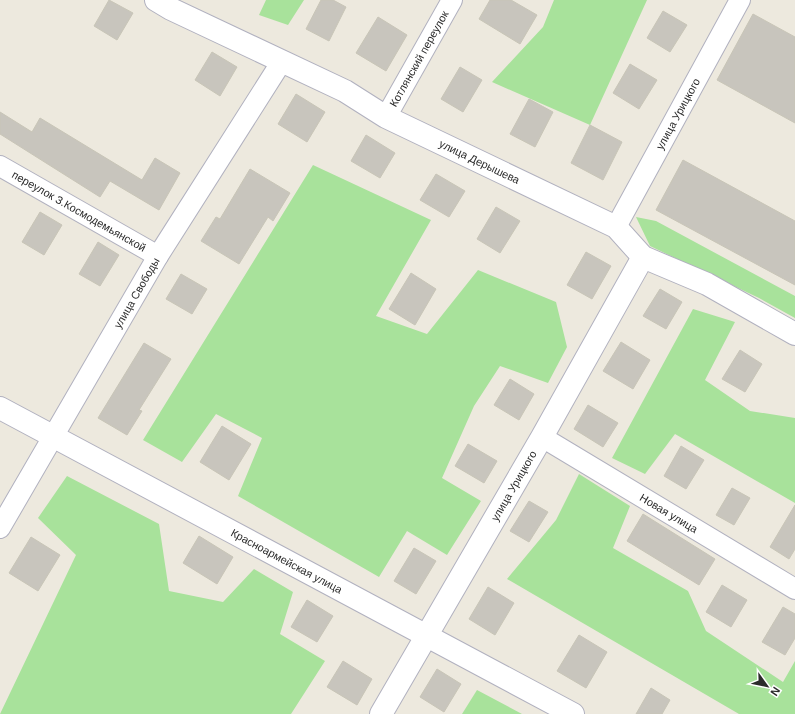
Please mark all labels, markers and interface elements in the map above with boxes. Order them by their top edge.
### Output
street label: Котлянский переулок [387,8,451,109]
street label: улица Урицкого [654,76,702,152]
street label: улица Дерышева [437,137,522,186]
street label: переулок З.Космодемьянской [10,168,148,254]
street label: улица Свободы [111,255,162,330]
street label: улица Урицкого [489,448,539,523]
street label: Новая улица [638,491,701,536]
street label: Красноармейская улица [229,526,345,596]
north arrow [747,666,787,706]
text: N [768,685,783,698]

